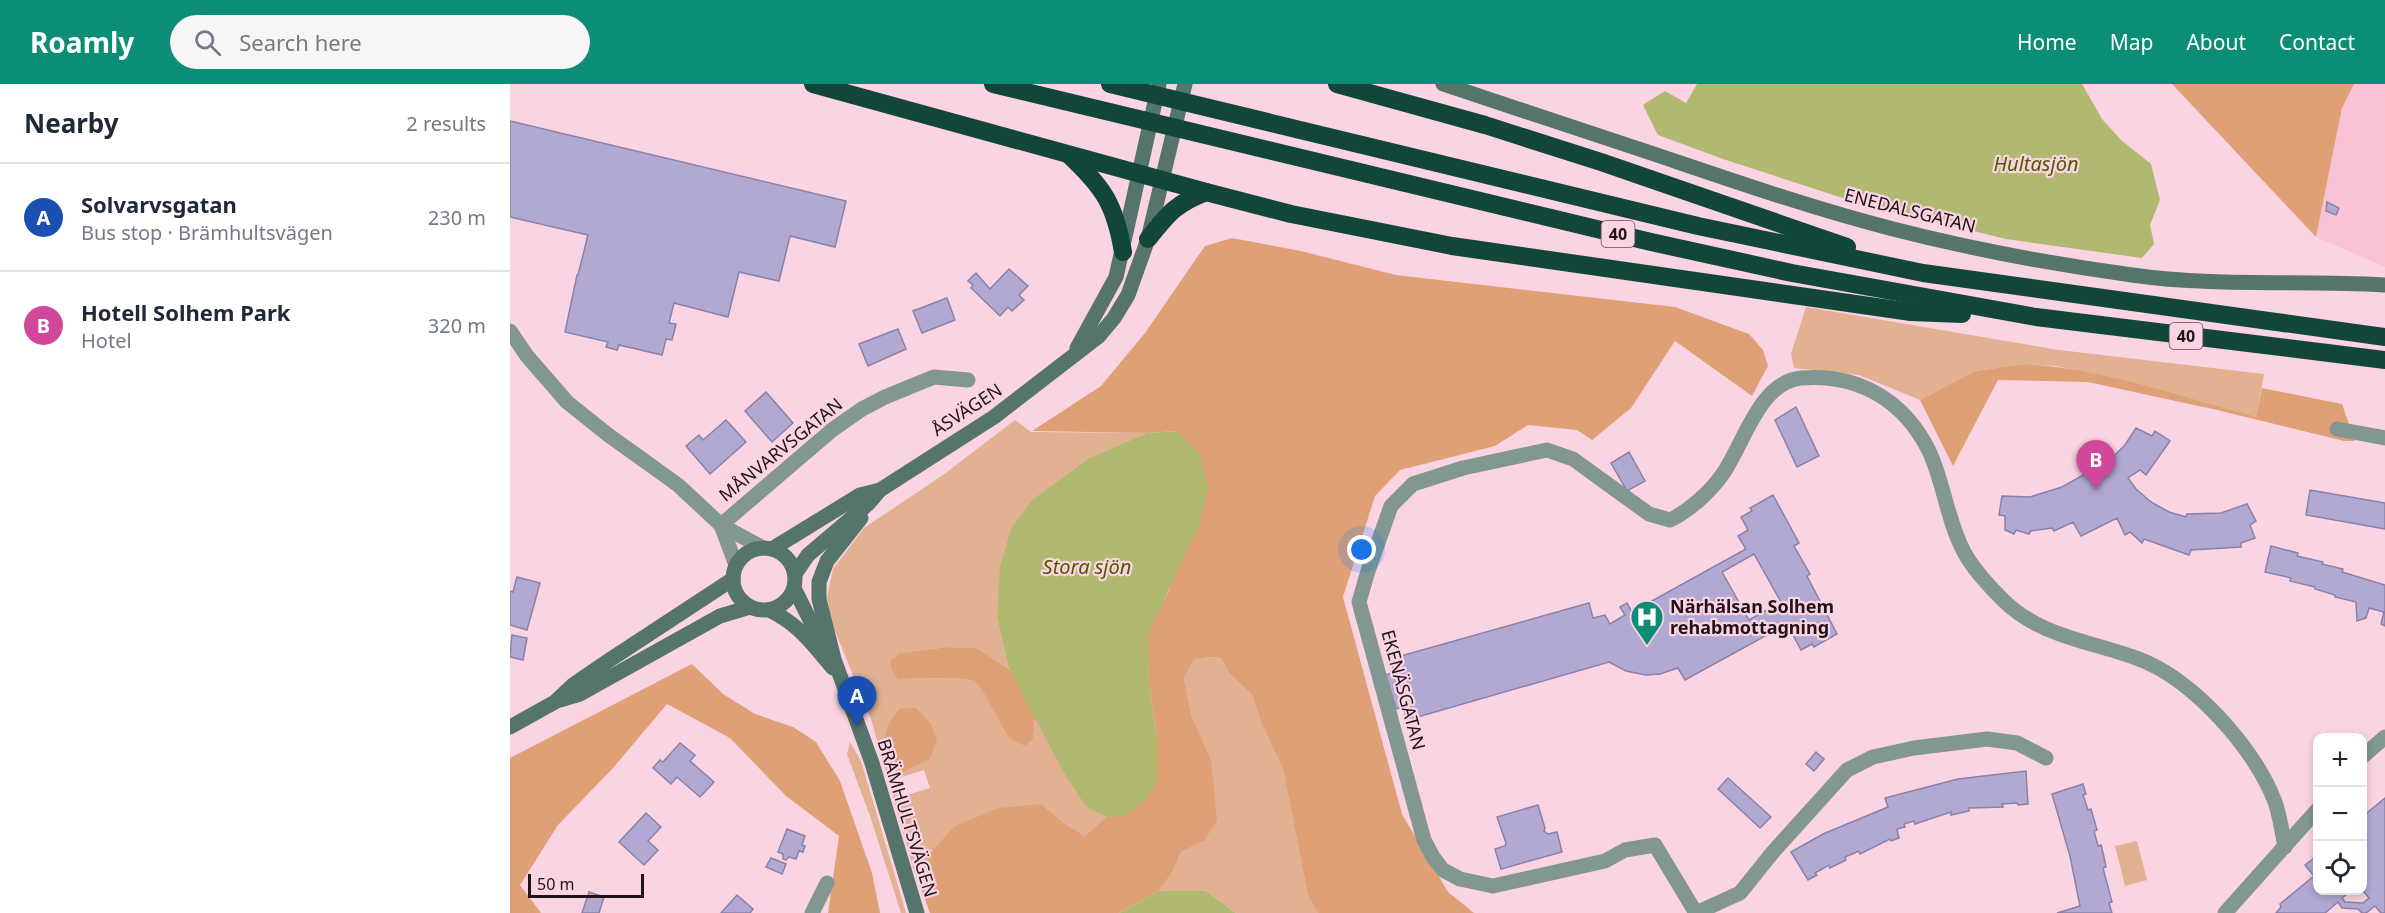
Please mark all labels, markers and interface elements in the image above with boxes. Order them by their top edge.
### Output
search box [170,15,590,69]
text: Roamly [30,23,134,61]
icon: search [191,26,224,59]
text: Search here [239,27,362,57]
text: Home [2017,28,2077,56]
text: Map [2110,28,2153,56]
text: About [2186,28,2246,56]
text: Contact [2279,28,2355,56]
text: Nearby [24,105,119,141]
text: 2 results [406,110,486,137]
water label: Hultasjön [1994,150,2078,177]
street label: ENEDALSGATAN [1842,182,1978,238]
text: Solvarvsgatan [81,189,237,219]
text: A [37,204,50,231]
text: 230 m [428,204,486,231]
text: Bus stop · Brämhultsvägen [81,219,333,246]
road number: 40 [1602,221,1634,247]
text: Hotell Solhem Park [81,297,290,327]
text: B [37,312,50,339]
text: 320 m [428,312,486,339]
road number: 40 [2170,323,2202,349]
text: Hotel [81,327,132,354]
street label: ÅSVÄGEN [927,377,1006,441]
street label: MÅNVARVSGATAN [714,392,847,506]
pin: B [2076,440,2116,490]
your location [1347,535,1376,564]
water label: Stora sjön [1043,553,1131,580]
place label: Närhälsan Solhem rehabmottagning [1670,594,1834,639]
hospital icon: Närhälsan Solhem rehabmottagning [1629,599,1665,646]
street label: EKENÄSGATAN [1376,627,1432,752]
pin: A [838,676,876,726]
map controls [2313,733,2367,895]
button: + [2313,733,2367,787]
street label: BRÄMHULTSVÄGEN [872,736,943,900]
button: − [2313,787,2367,841]
button: locate [2313,841,2367,895]
scale bar [528,871,644,898]
text: 50 m [537,873,574,895]

